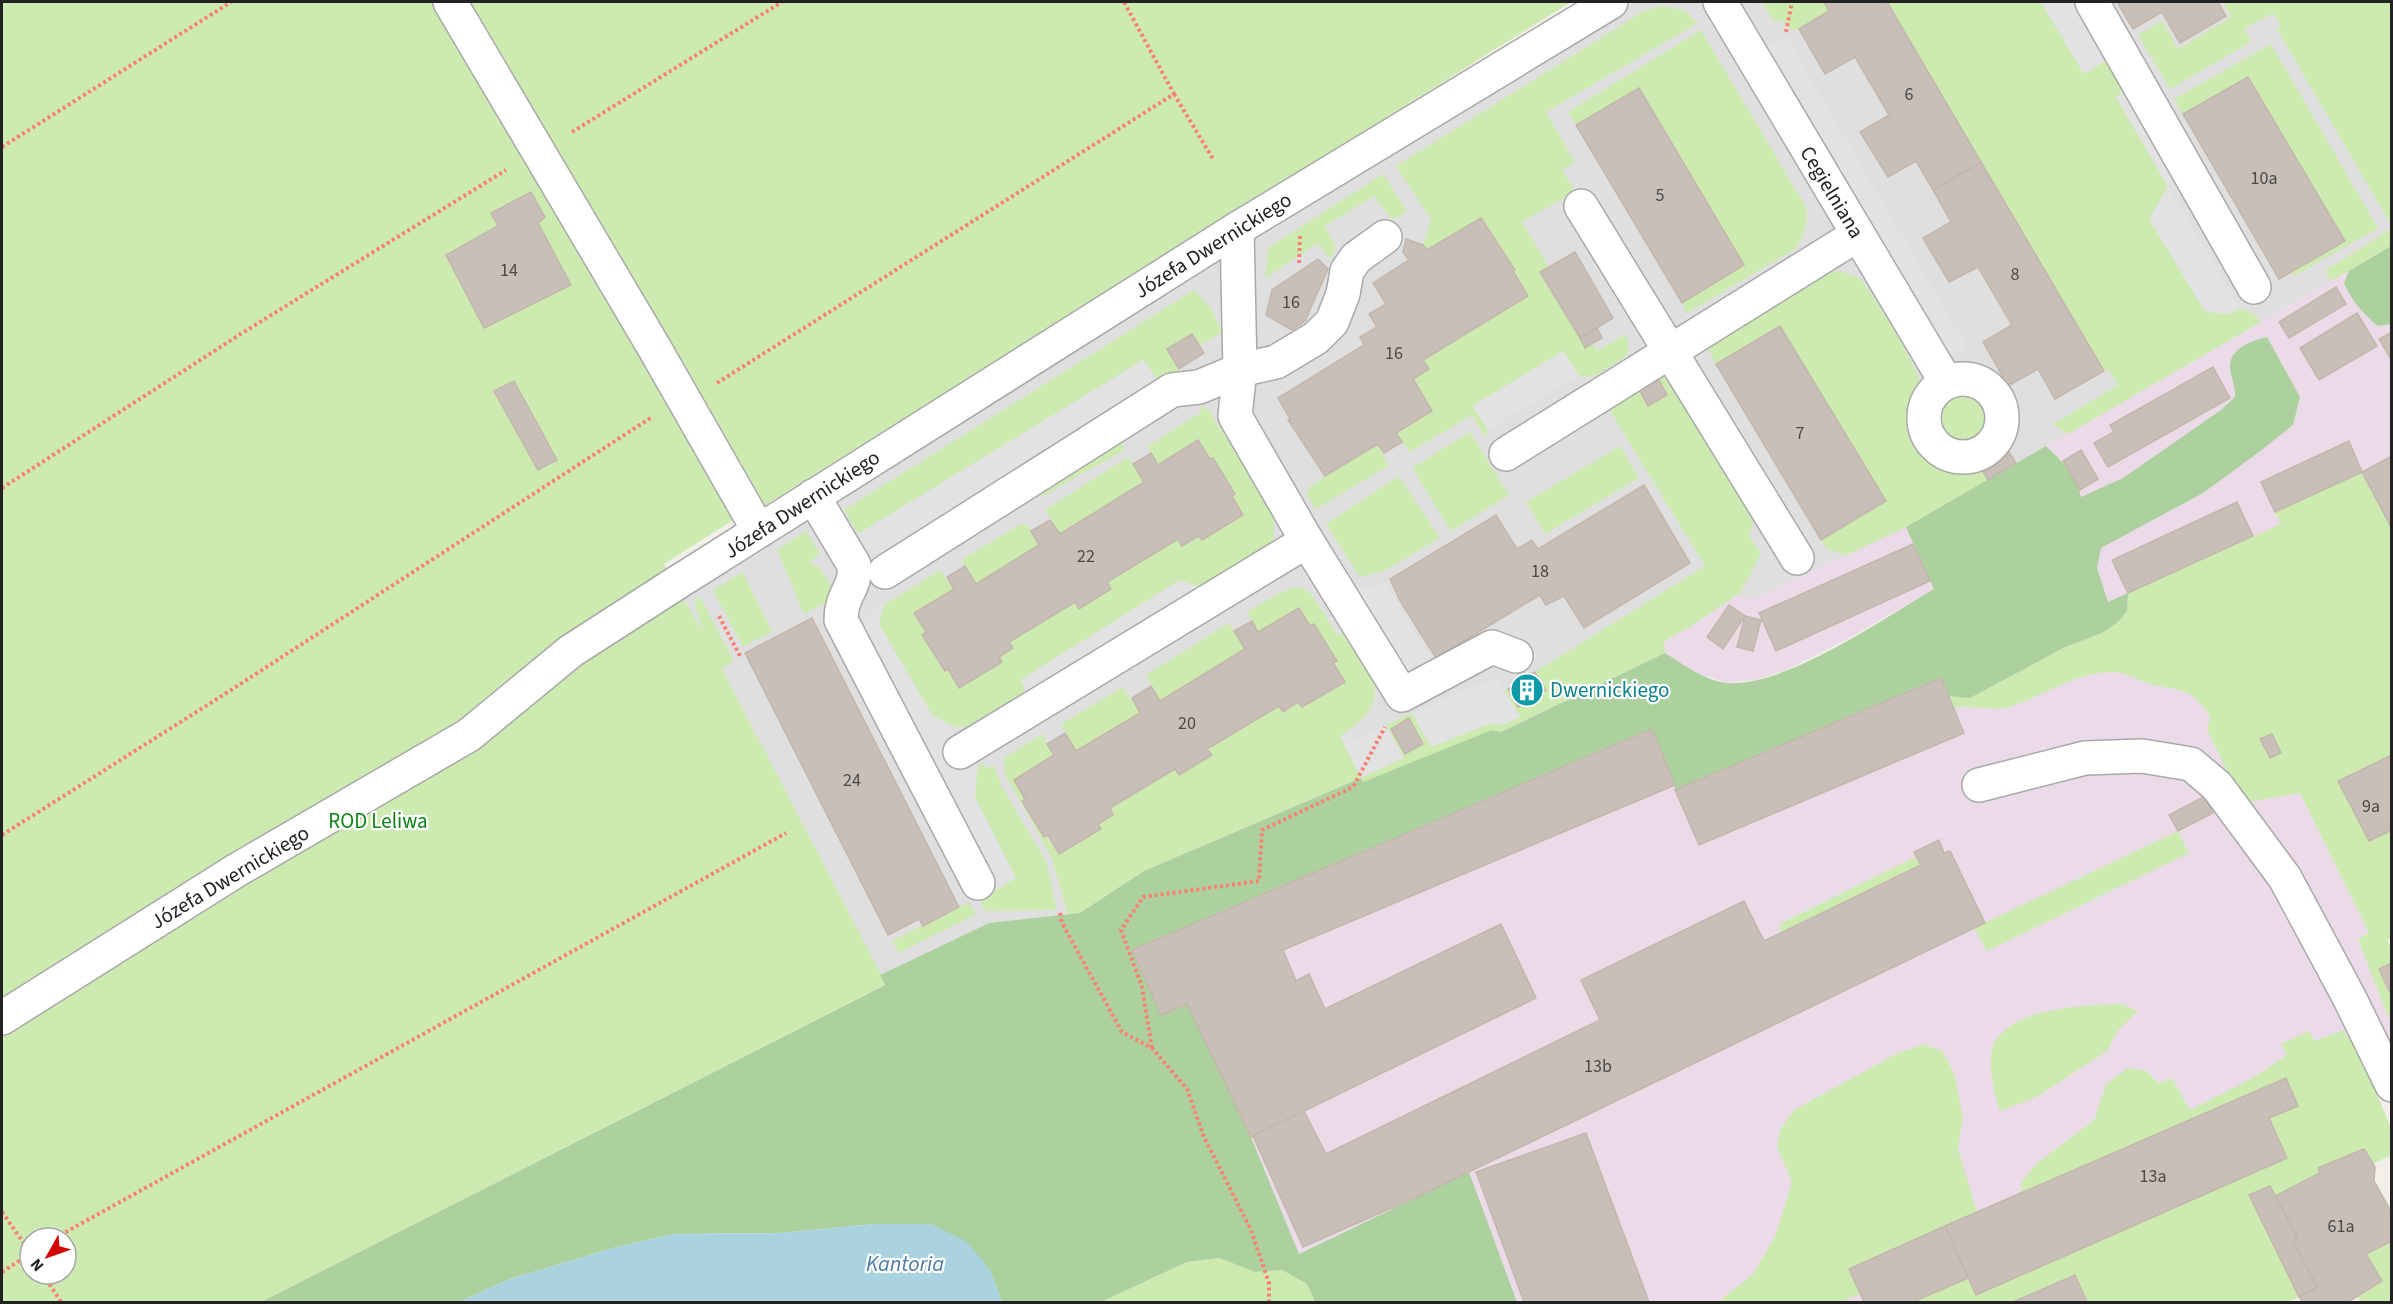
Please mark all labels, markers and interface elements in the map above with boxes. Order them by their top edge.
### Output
house number: 6 [1905,82,1914,107]
street label: Cegielniana [1793,140,1871,244]
house number: 10a [2251,166,2277,191]
house number: 5 [1656,183,1665,208]
street label: Józefa Dwernickiego [1129,185,1297,305]
house number: 14 [500,258,518,283]
house number: 8 [2011,262,2020,287]
house number: 16 [1282,290,1300,315]
house number: 16 [1385,341,1403,366]
house number: 7 [1796,421,1805,446]
street label: Józefa Dwernickiego [718,442,886,566]
house number: 22 [1077,544,1095,569]
house number: 18 [1531,559,1549,584]
building icon: Dwernickiego [1509,672,1545,708]
place label: Dwernickiego [1550,675,1669,705]
house number: 20 [1178,711,1196,736]
house number: 24 [843,768,861,793]
house number: 9a [2362,794,2380,819]
park label: ROD Leliwa [328,806,428,836]
street label: Józefa Dwernickiego [145,818,315,936]
house number: 13b [1584,1054,1612,1079]
house number: 13a [2140,1164,2166,1189]
house number: 61a [2328,1214,2354,1239]
north arrow [18,1226,78,1286]
water label: Kantoria [866,1248,944,1280]
text: N [25,1254,49,1276]

